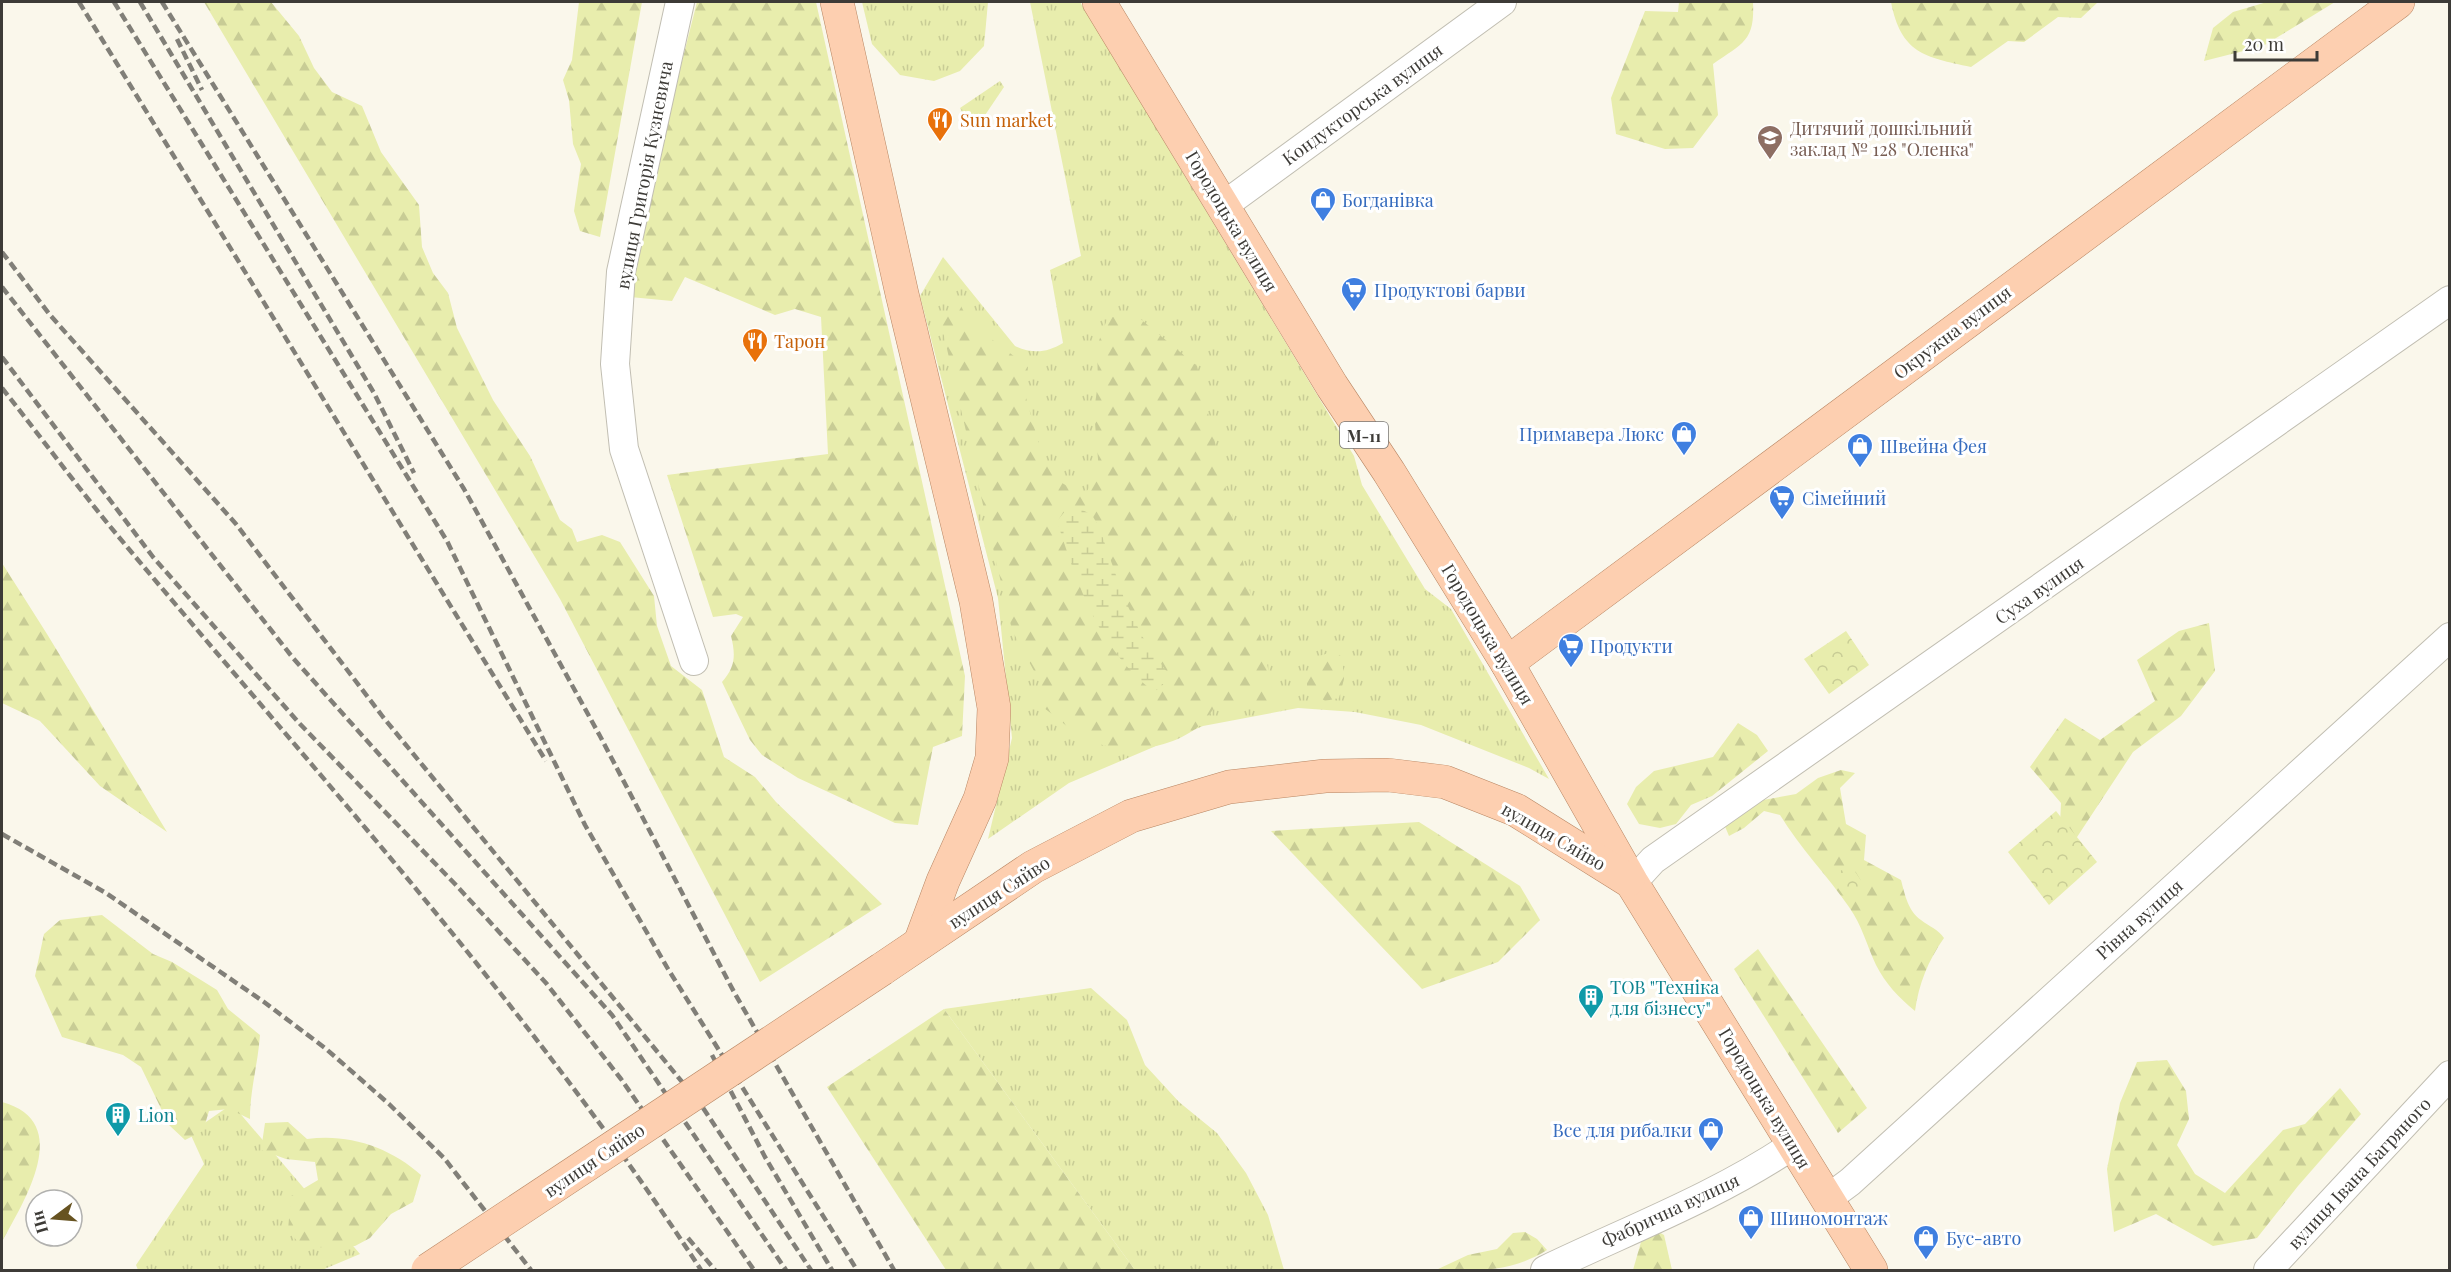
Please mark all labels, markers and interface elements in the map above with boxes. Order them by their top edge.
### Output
scale bar [2235,24,2318,62]
text: 20 m [2244,32,2284,56]
street label: Кондукторська вулиця [1277,37,1447,170]
street label: вулиця Григорія Кузневича [610,59,678,291]
restaurant icon: Sun market [925,105,955,143]
place label: Sun market [960,108,1054,132]
place label: Дитячий дошкільний заклад № 128 "Оленка" [1790,116,1974,161]
school or university icon: Дитячий дошкільний заклад № 128 "Оленка" [1755,123,1785,161]
street label: Городоцька вулиця [1180,146,1284,296]
shop icon: Богданівка [1308,185,1338,223]
place label: Богданівка [1342,188,1434,212]
supermarket icon: Продуктові барви [1339,275,1369,313]
place label: Продуктові барви [1374,278,1526,302]
street label: Окружна вулиця [1888,280,2016,384]
restaurant icon: Тарон [740,326,770,364]
place label: Тарон [774,329,825,353]
shop icon: Примавера Люкс [1669,419,1699,457]
road number: М-11 [1340,422,1388,448]
place label: Примавера Люкс [1519,422,1664,446]
shop icon: Швейна Фея [1845,431,1875,469]
place label: Швейна Фея [1880,434,1987,458]
supermarket icon: Сімейний [1767,483,1797,521]
place label: Сімейний [1802,486,1886,510]
street label: Суха вулиця [1990,550,2088,629]
street label: Городоцька вулиця [1436,559,1540,709]
supermarket icon: Продукти [1556,631,1586,669]
place label: Продукти [1590,634,1673,658]
street label: вулиця Сяйво [1498,796,1611,876]
street label: вулиця Сяйво [944,850,1054,934]
street label: Рівна вулиця [2090,873,2188,964]
place label: ТОВ "Техніка для бізнесу" [1610,975,1719,1020]
building icon: ТОВ "Техніка для бізнесу" [1576,982,1606,1020]
street label: Городоцька вулиця [1713,1023,1817,1173]
street label: вулиця Івана Багряного [2282,1092,2436,1254]
building icon: Lion [103,1100,133,1138]
place label: Lion [138,1103,175,1127]
shop icon: Все для рибалки [1696,1115,1726,1153]
street label: вулиця Сяйво [539,1117,649,1203]
place label: Все для рибалки [1552,1118,1692,1142]
street label: Фабрична вулиця [1597,1167,1743,1252]
north arrow [24,1188,84,1248]
shop icon: Шиномонтаж [1736,1203,1766,1241]
place label: Шиномонтаж [1770,1206,1888,1230]
text: Пн [26,1208,52,1236]
shop icon: Бус-авто [1911,1223,1941,1261]
place label: Бус-авто [1946,1226,2022,1250]

